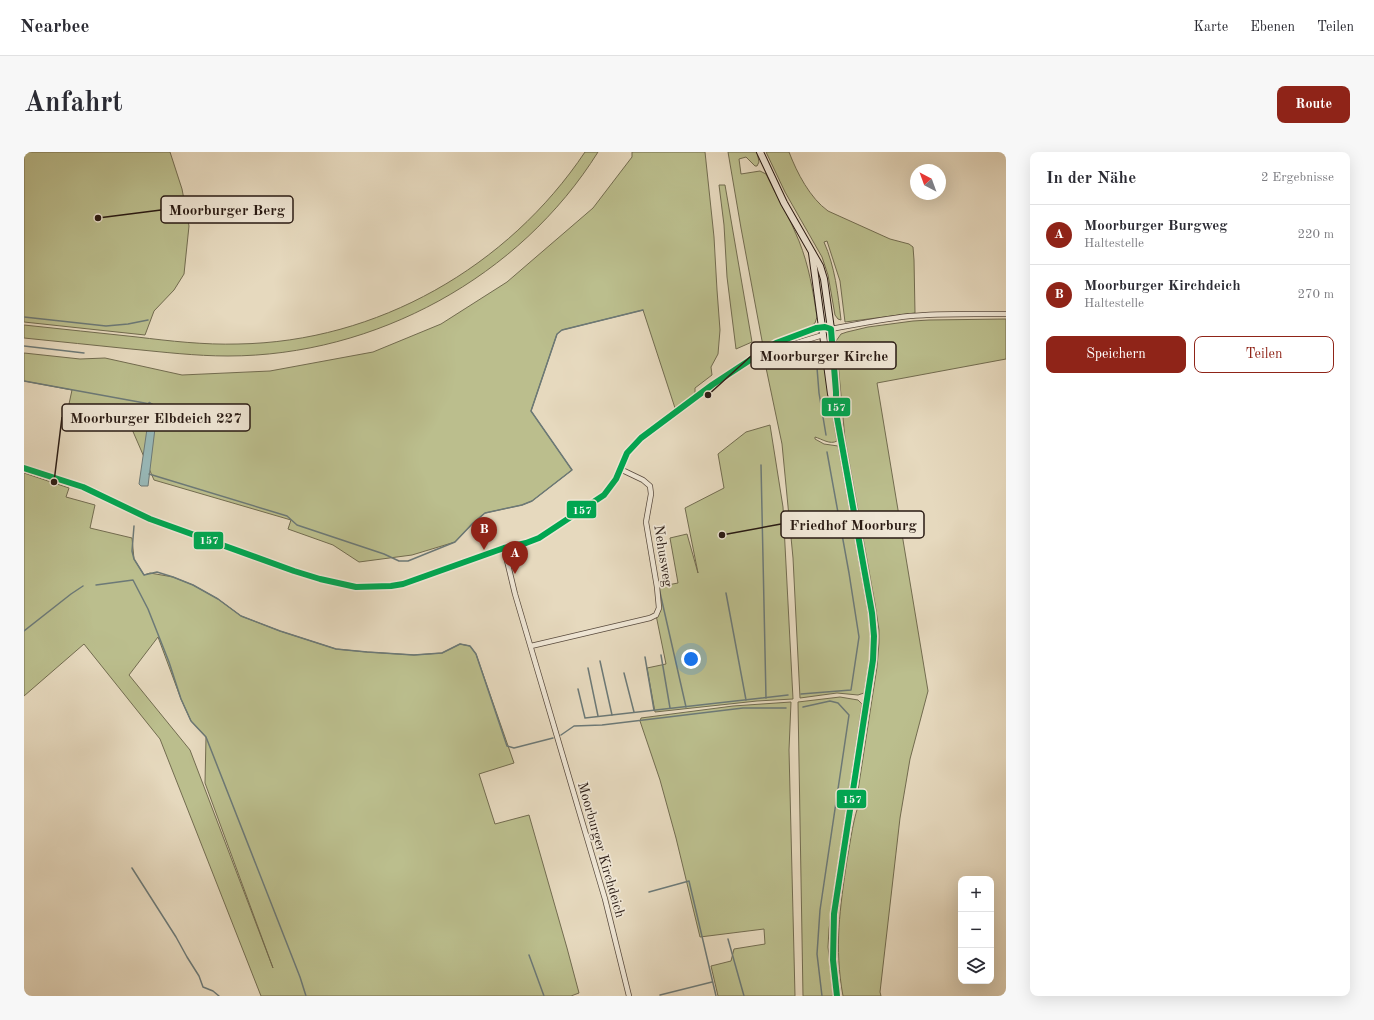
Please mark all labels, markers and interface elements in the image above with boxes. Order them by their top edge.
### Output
text: Nearbee [20,18,89,37]
text: Karte [1194,20,1228,34]
text: Ebenen [1250,20,1295,34]
text: Teilen [1317,20,1354,34]
button: Route [1277,86,1350,123]
text: Anfahrt [24,90,123,118]
north arrow [910,164,946,200]
text: In der Nähe [1046,170,1136,187]
text: 2 Ergebnisse [1261,171,1334,184]
callout: Moorburger Berg [161,196,293,223]
text: Moorburger Berg [169,204,286,219]
text: Moorburger Burgweg [1084,219,1228,234]
text: A [1054,228,1064,241]
text: 220 m [1297,228,1334,241]
text: Haltestelle [1084,237,1144,250]
text: Moorburger Kirchdeich [1084,279,1241,294]
text: B [1054,288,1064,301]
text: 270 m [1297,288,1334,301]
text: Haltestelle [1084,297,1144,310]
button: Speichern [1046,336,1186,373]
button: Teilen [1194,336,1334,373]
callout: Moorburger Kirche [751,342,896,369]
text: Moorburger Kirche [760,350,888,365]
line badge: 157 [821,397,851,417]
text: 157 [826,403,846,414]
callout: Moorburger Elbdeich 227 [62,404,250,431]
text: Moorburger Elbdeich 227 [70,412,242,427]
line badge: 157 [566,500,597,519]
text: 157 [572,506,592,517]
callout: Friedhof Moorburg [781,511,924,538]
pin: B [471,517,497,550]
text: Friedhof Moorburg [789,519,917,534]
street label: Nehusweg [651,524,675,588]
line badge: 157 [193,531,224,550]
text: 157 [199,536,219,547]
pin: A [502,541,528,574]
your location [681,649,701,669]
street label: Moorburger Kirchdeich [575,781,627,920]
line badge: 157 [836,789,867,809]
text: 157 [842,795,862,806]
map controls [958,876,994,984]
button: + [958,876,994,912]
button: − [958,912,994,948]
button: layers [958,948,994,984]

